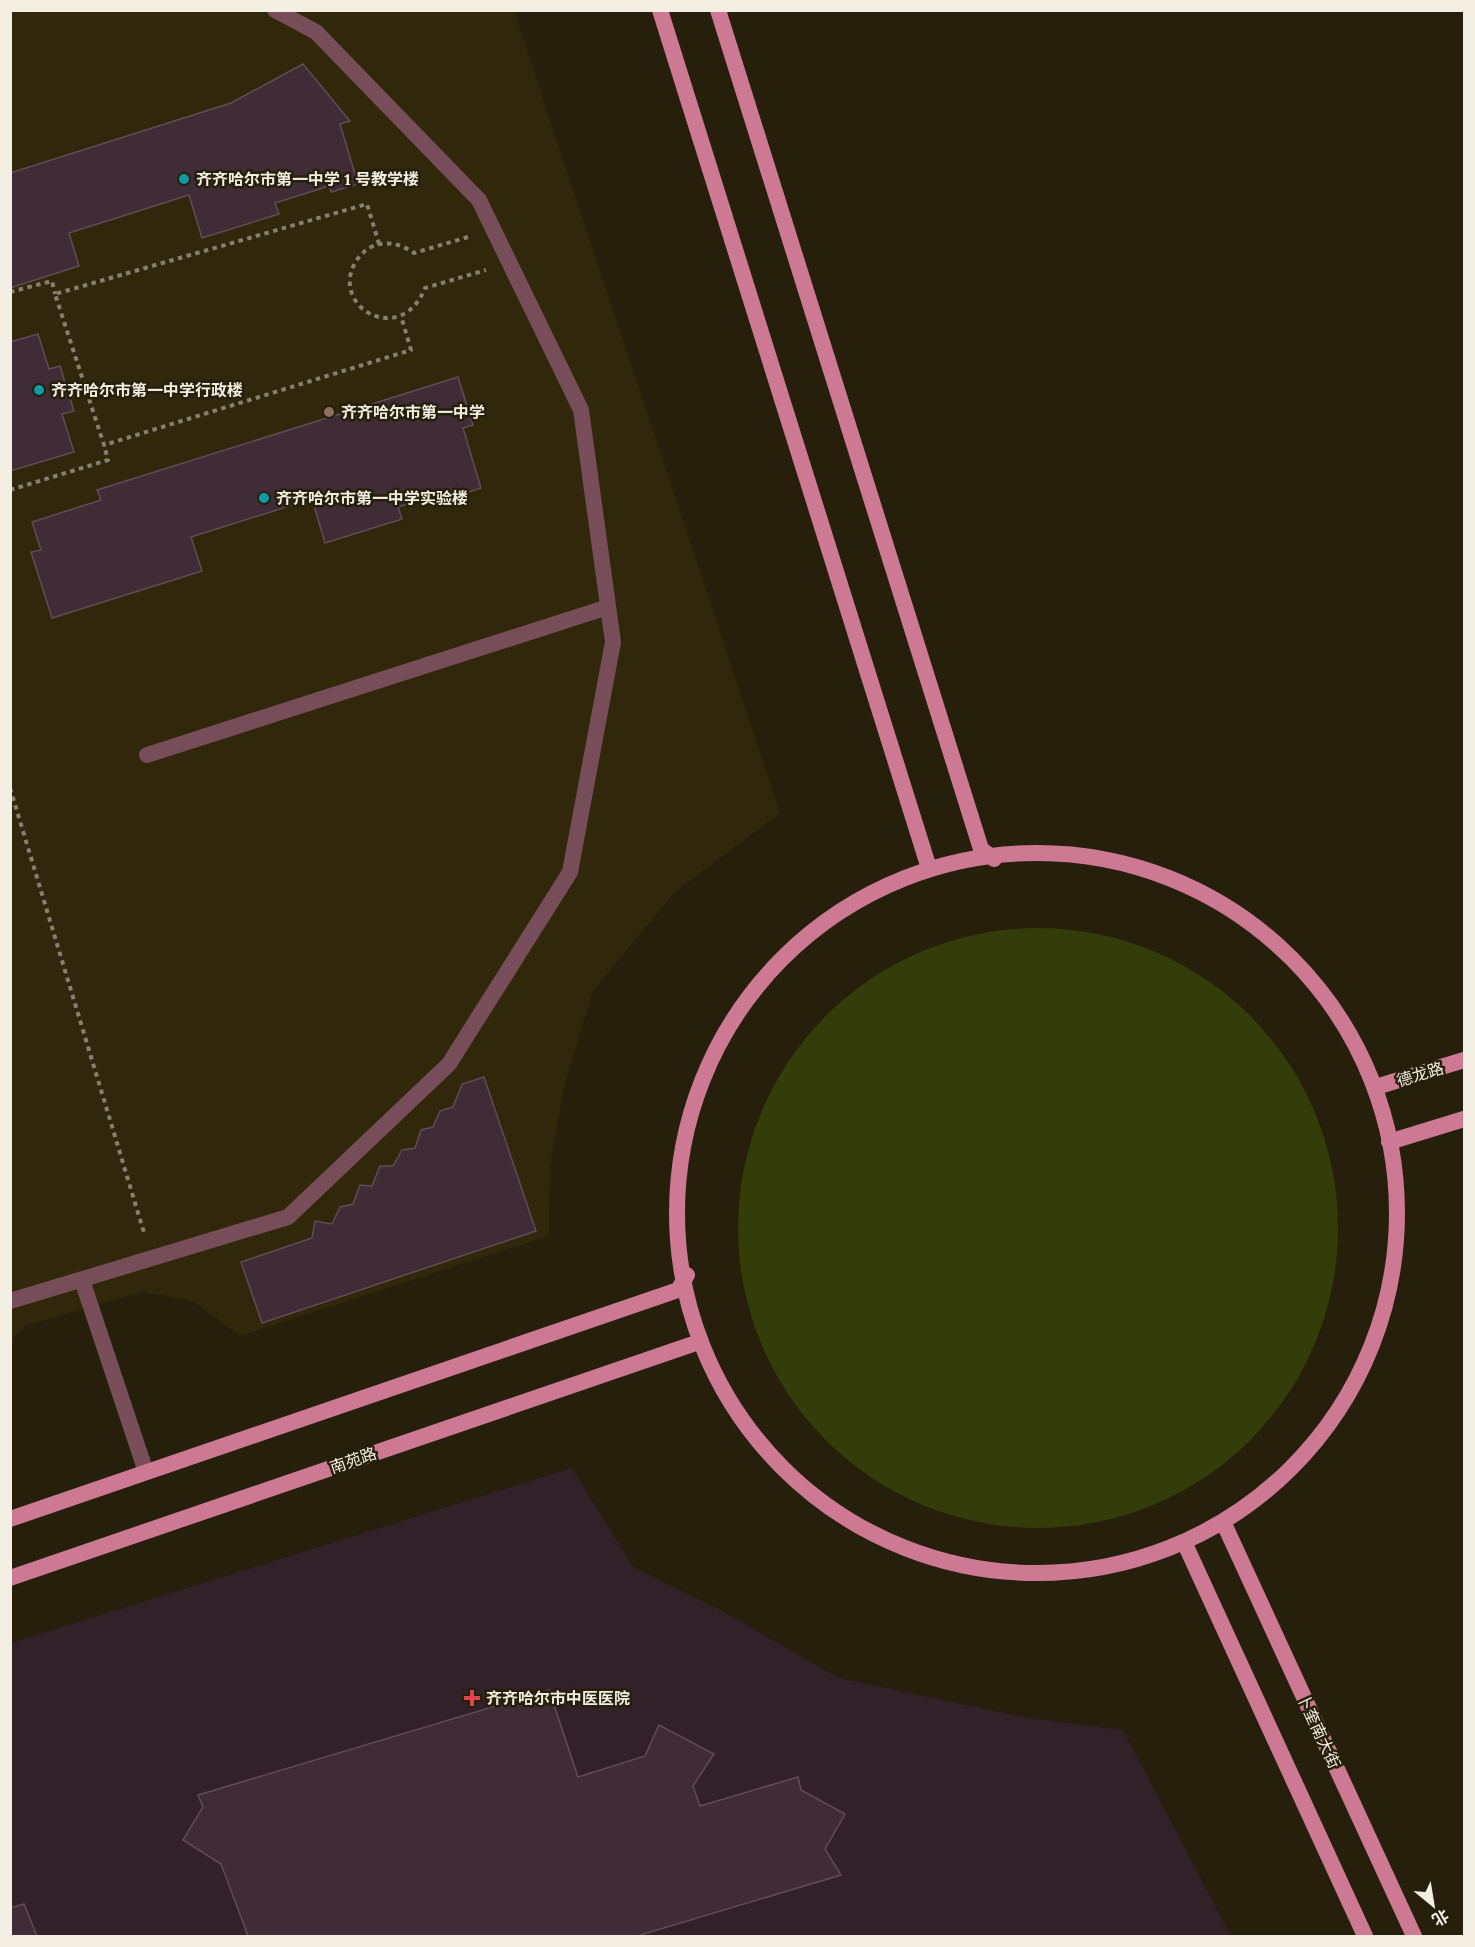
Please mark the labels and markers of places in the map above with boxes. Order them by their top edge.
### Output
place label: 齐齐哈尔市第一中学 1 号教学楼 [196,169,419,189]
marker: 齐齐哈尔市第一中学 1 号教学楼 [177,172,191,186]
place label: 齐齐哈尔市第一中学行政楼 [51,380,243,400]
marker: 齐齐哈尔市第一中学行政楼 [32,383,46,397]
place label: 齐齐哈尔市第一中学 [341,402,485,422]
marker: 齐齐哈尔市第一中学 [322,405,336,419]
place label: 齐齐哈尔市第一中学实验楼 [276,488,468,508]
marker: 齐齐哈尔市第一中学实验楼 [257,491,271,505]
place label: 齐齐哈尔市中医医院 [486,1688,630,1708]
marker: 齐齐哈尔市中医医院 [463,1689,481,1707]

